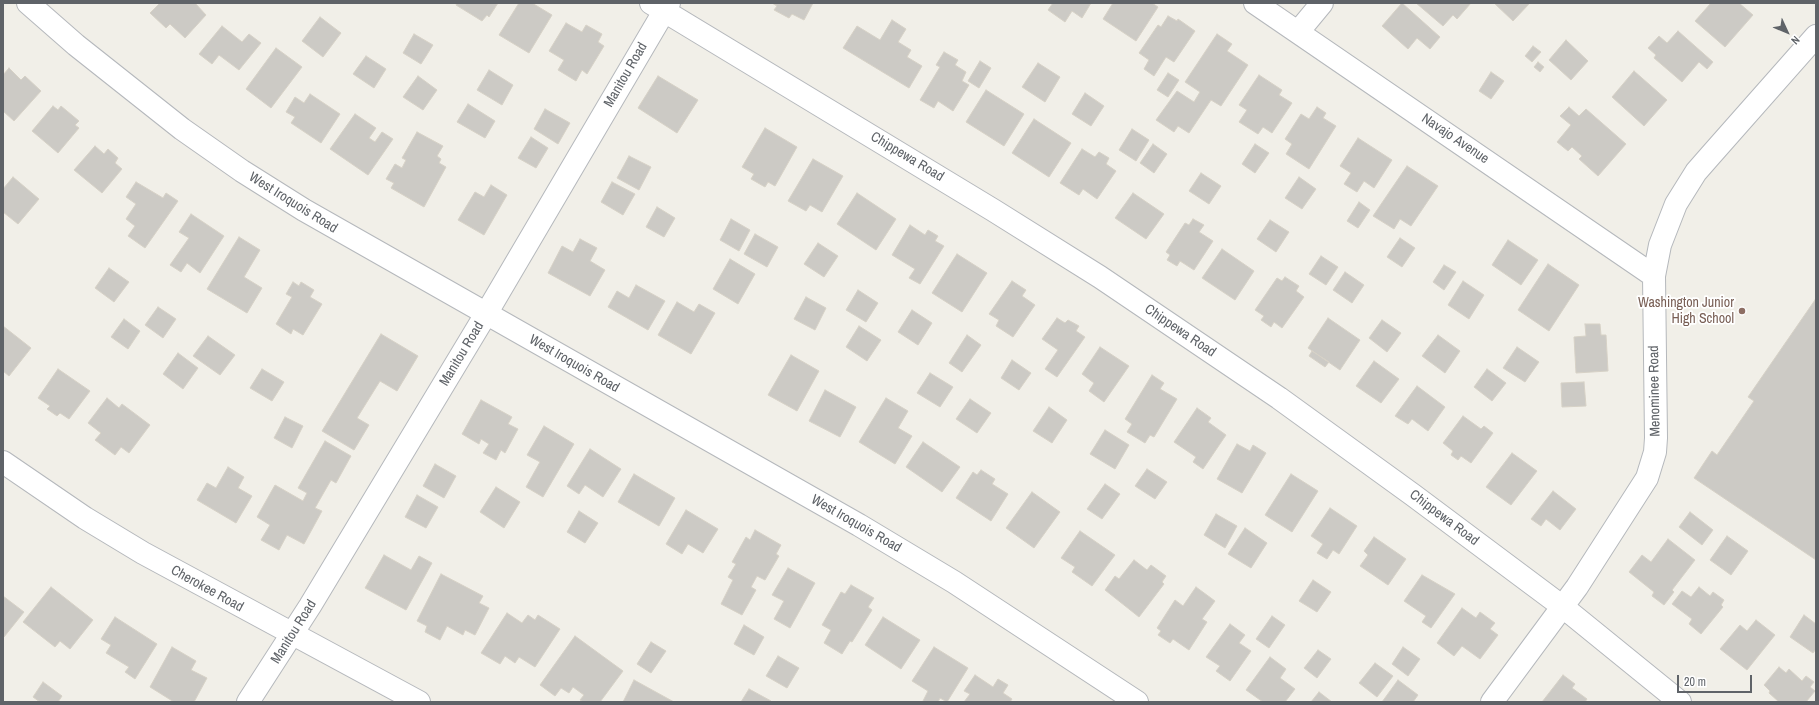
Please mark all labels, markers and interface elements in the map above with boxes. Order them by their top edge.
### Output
north arrow [1767,12,1807,52]
text: N [1788,33,1803,48]
street label: Manitou Road [601,40,651,110]
street label: Navajo Avenue [1418,110,1492,168]
street label: Chippewa Road [867,129,947,185]
street label: West Iroquois Road [246,169,340,237]
place label: Washington Junior High School [1638,295,1734,328]
street label: Chippewa Road [1141,301,1219,361]
marker: Washington Junior High School [1737,306,1747,316]
street label: Manitou Road [436,319,488,389]
street label: West Iroquois Road [526,331,622,397]
street label: Menominee Road [1646,345,1664,437]
street label: Chippewa Road [1406,487,1482,549]
street label: West Iroquois Road [808,491,904,557]
street label: Cherokee Road [168,562,246,616]
street label: Manitou Road [268,597,320,667]
scale bar [1679,667,1754,693]
text: 20 m [1684,674,1706,690]

